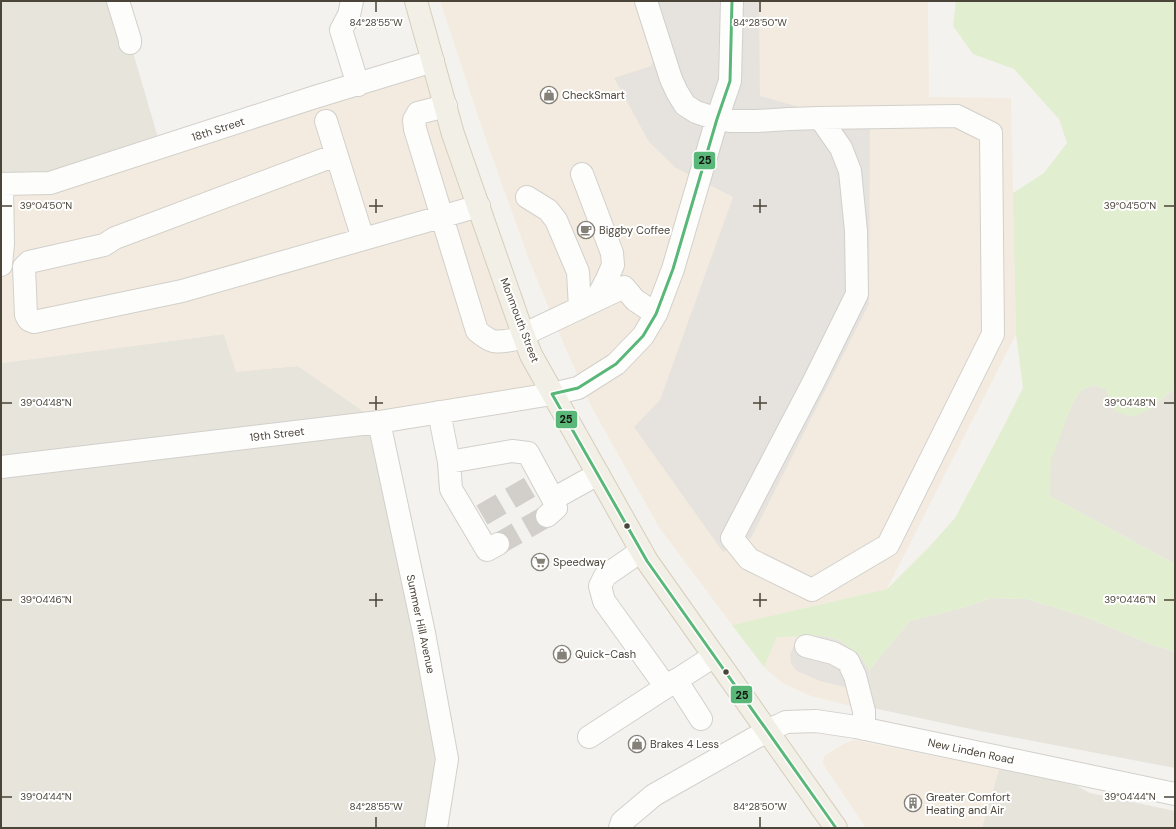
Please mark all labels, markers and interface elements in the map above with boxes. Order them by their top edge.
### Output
text: 84°28'55"W [349,16,403,29]
text: 84°28'50"W [733,16,787,29]
shop icon: CheckSmart [539,85,559,105]
place label: CheckSmart [562,88,625,102]
street label: 18th Street [190,114,246,144]
line badge: 25 [693,151,716,170]
text: 25 [698,153,712,167]
text: 39°04'50"N [20,199,72,212]
text: 39°04'50"N [1104,199,1156,212]
cafe icon: Biggby Coffee [576,220,596,240]
place label: Biggby Coffee [599,223,670,237]
street label: Monmouth Street [497,276,543,364]
text: 39°04'48"N [20,396,72,409]
text: 39°04'48"N [1104,396,1156,409]
line badge: 25 [555,410,578,429]
text: 25 [559,412,573,426]
street label: 19th Street [249,424,305,444]
unlabelled marker [622,521,632,531]
supermarket icon: Speedway [530,552,550,572]
place label: Speedway [553,555,606,569]
street label: Summer Hill Avenue [404,573,438,675]
text: 39°04'46"N [20,593,72,606]
text: 39°04'46"N [1104,593,1156,606]
shop icon: Quick-Cash [552,644,572,664]
place label: Quick-Cash [575,647,636,661]
unlabelled marker [721,667,731,677]
line badge: 25 [730,685,753,704]
text: 25 [735,688,749,702]
shop icon: Brakes 4 Less [627,734,647,754]
street label: New Linden Road [927,735,1015,767]
place label: Brakes 4 Less [650,737,719,751]
text: 39°04'44"N [20,790,72,803]
place label: Greater Comfort Heating and Air [926,790,1010,817]
text: 39°04'44"N [1104,790,1156,803]
building icon: Greater Comfort Heating and Air [903,793,923,813]
text: 84°28'55"W [349,800,403,813]
text: 84°28'50"W [733,800,787,813]

